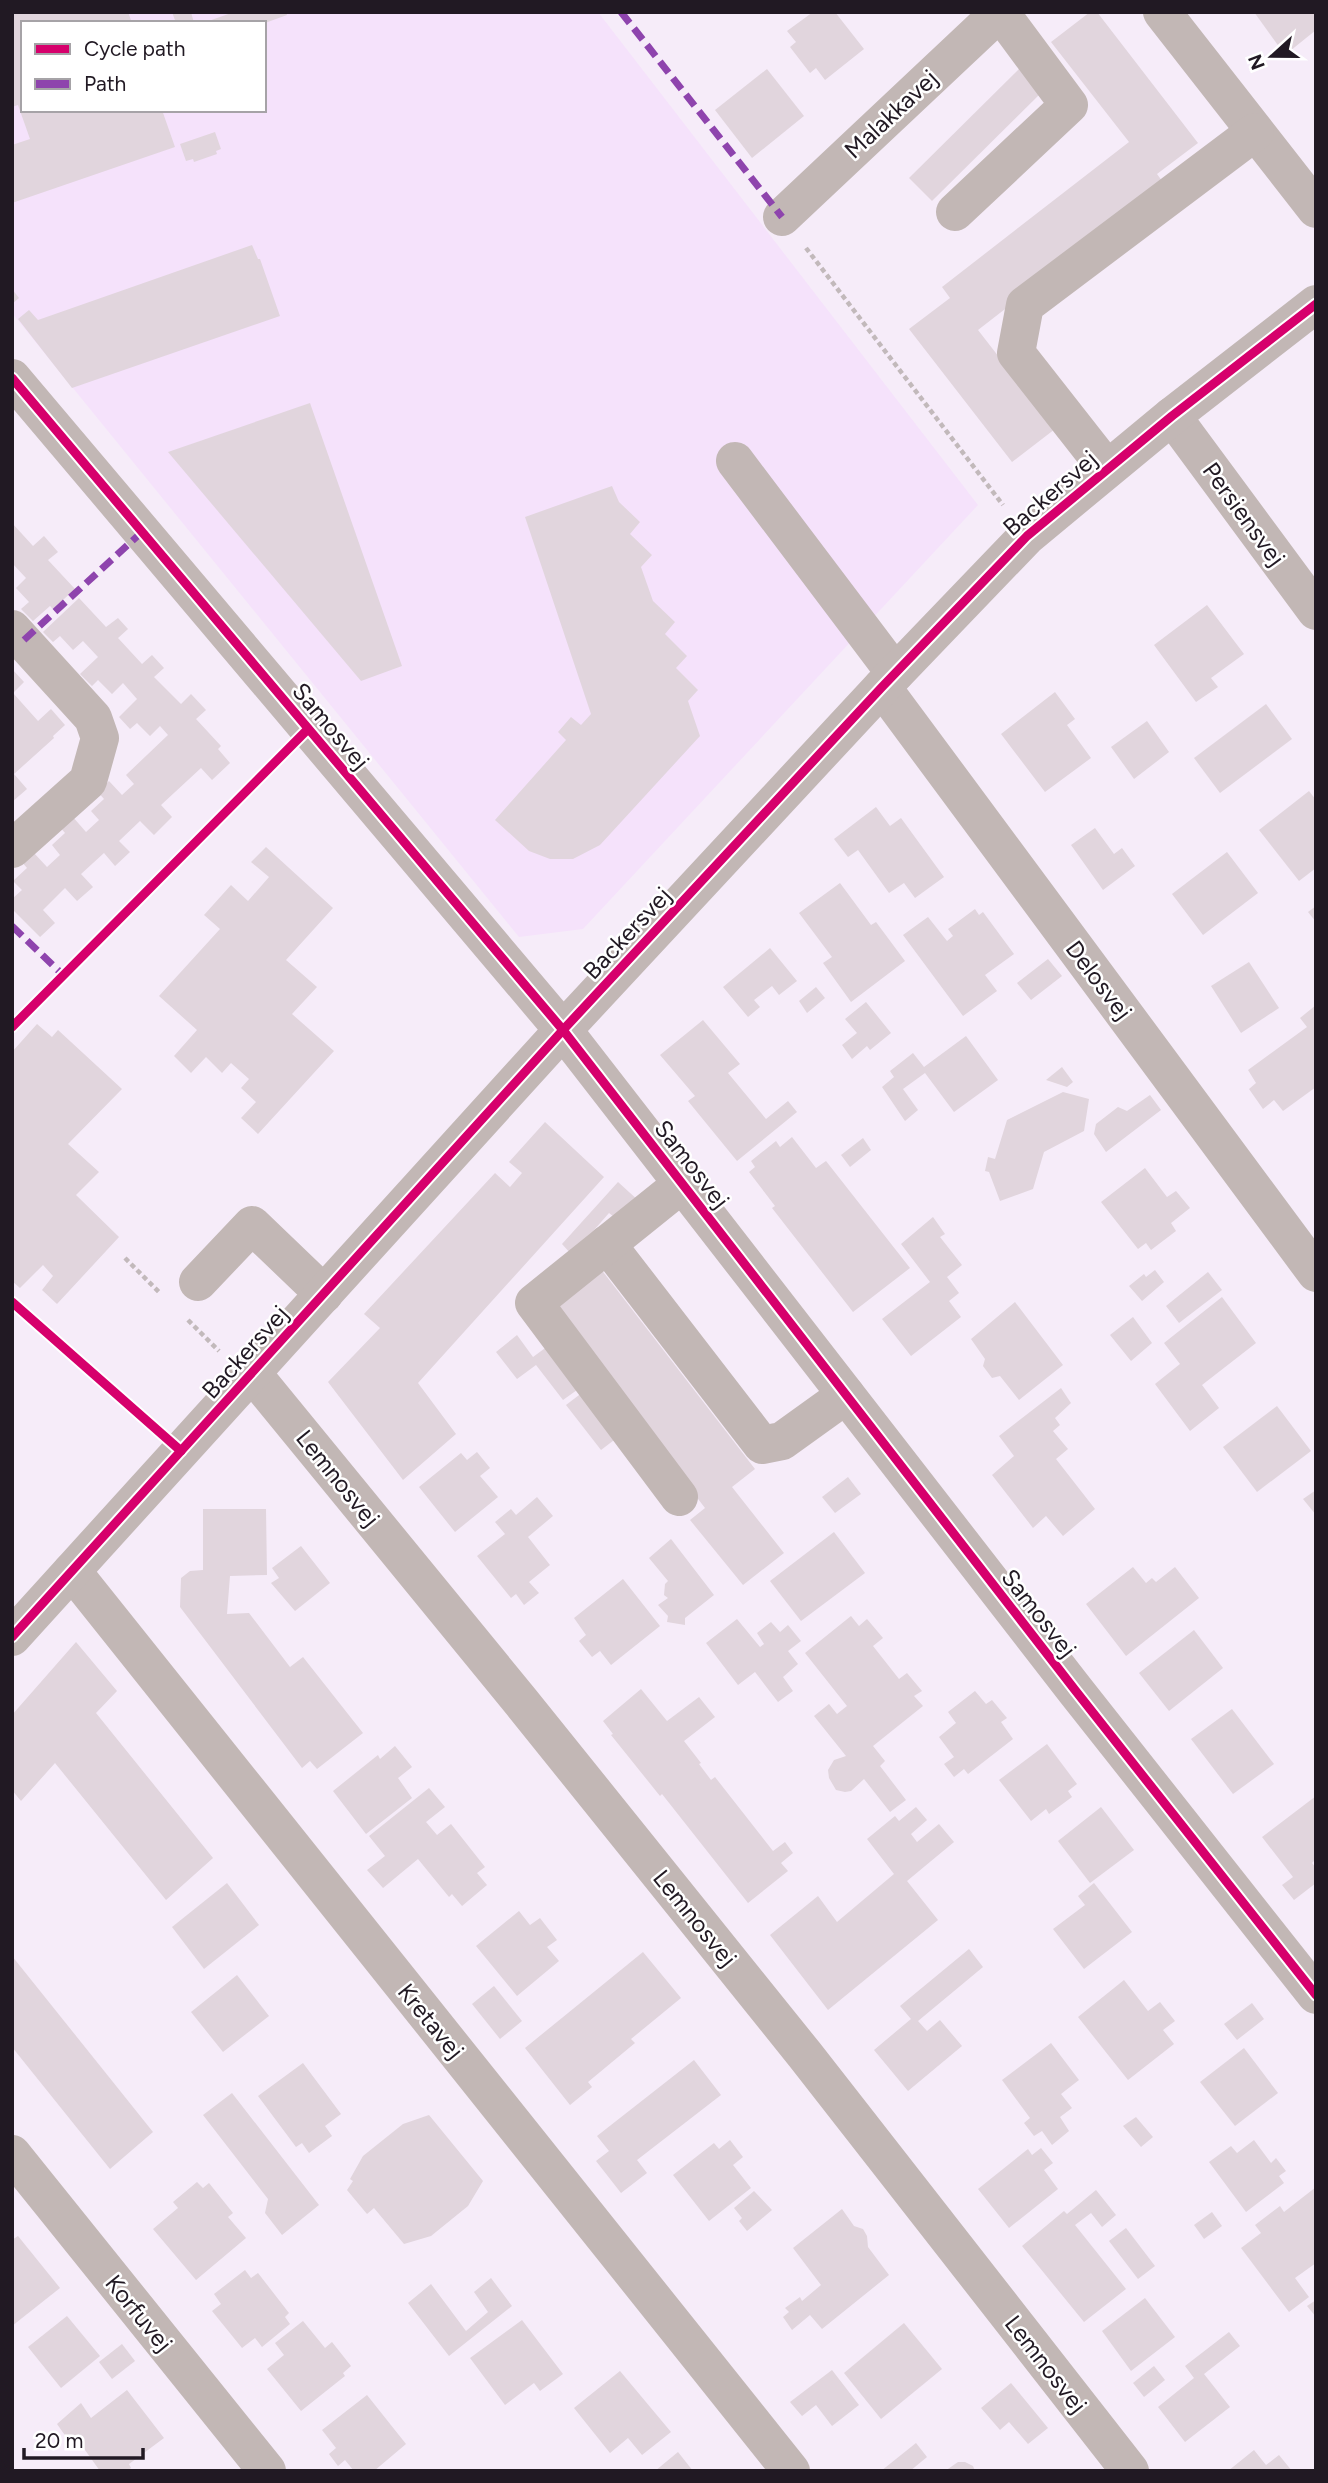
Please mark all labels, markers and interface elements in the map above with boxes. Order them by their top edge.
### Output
legend [21,21,266,112]
north arrow [1237,21,1307,91]
text: Cycle path [84,36,185,61]
text: N [1243,51,1270,73]
street label: Malakkavej [838,64,944,164]
text: Path [84,71,126,96]
street label: Backersvej [997,444,1103,542]
street label: Persiensvej [1197,456,1291,572]
street label: Samosvej [286,677,376,775]
street label: Backersvej [577,881,677,985]
street label: Delosvej [1060,935,1138,1025]
street label: Samosvej [648,1114,736,1214]
street label: Backersvej [196,1299,294,1405]
street label: Lemnosvej [290,1424,386,1532]
street label: Samosvej [995,1563,1083,1663]
street label: Lemnosvej [647,1864,743,1972]
street label: Kretavej [392,1977,470,2065]
street label: Korfuvej [99,2269,179,2357]
street label: Lemnosvej [999,2309,1093,2419]
scale bar [24,2416,144,2460]
text: 20 m [35,2428,83,2453]

